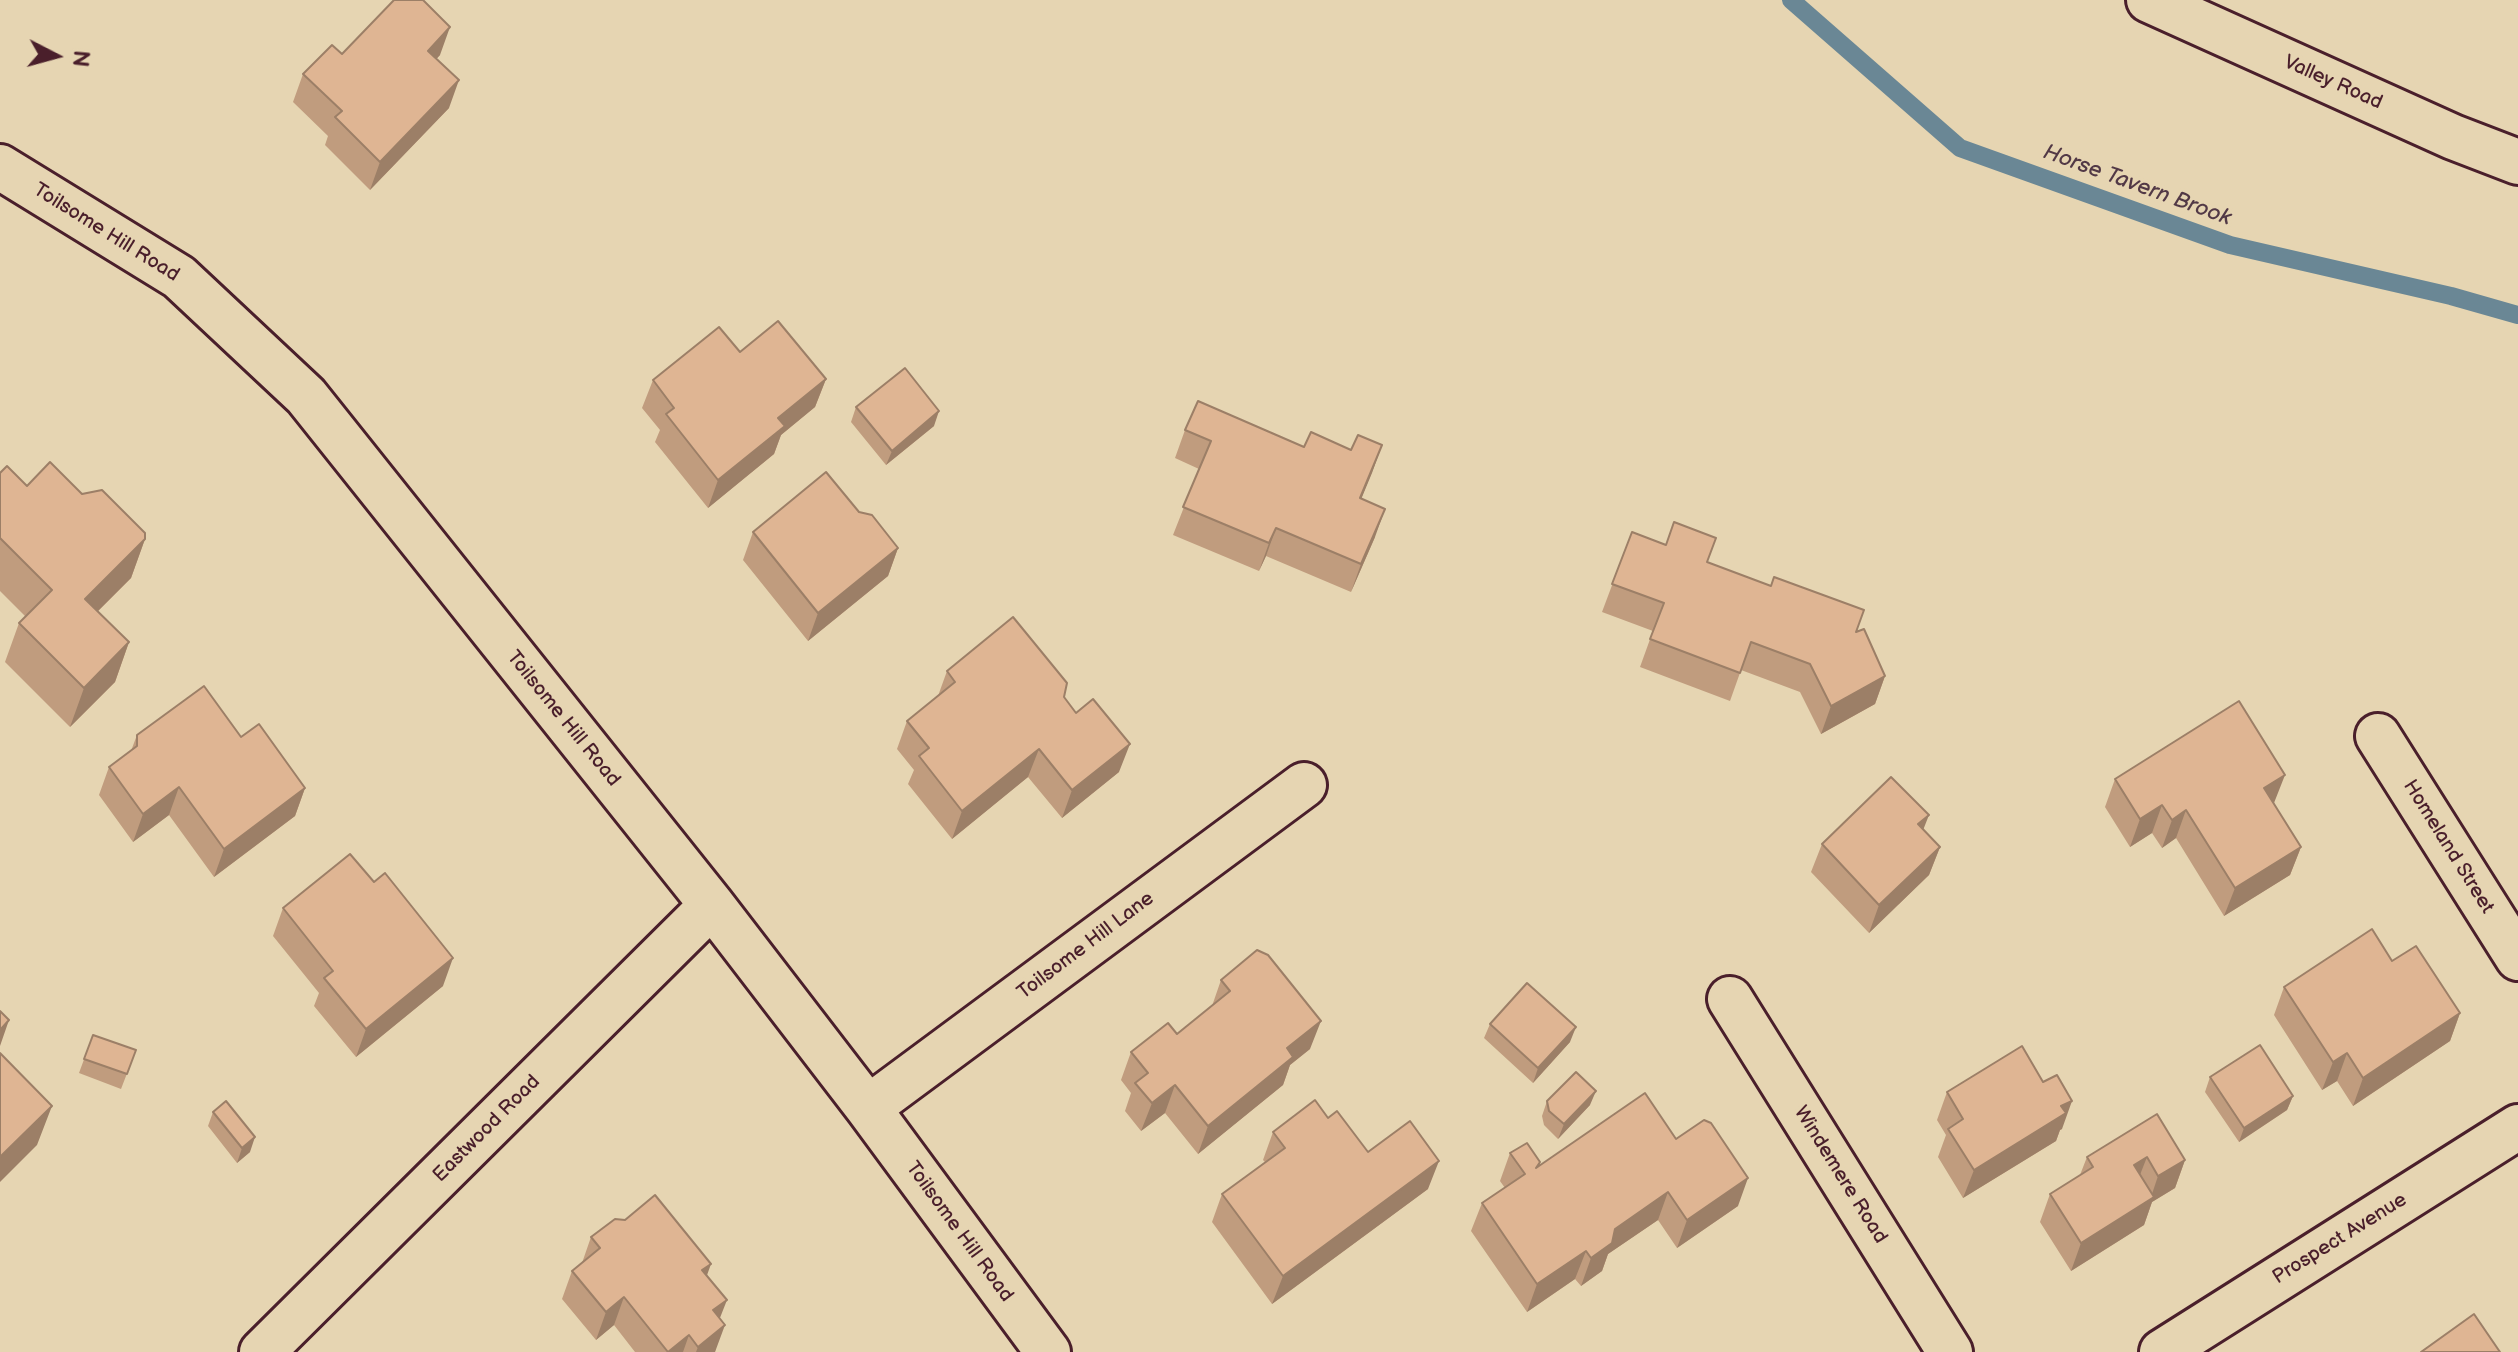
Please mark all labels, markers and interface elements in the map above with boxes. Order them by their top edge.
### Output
north arrow [16,16,96,96]
text: N [66,49,95,68]
street label: Valley Road [2280,51,2386,115]
water label: Horse Tavern Brook [2039,140,2235,232]
street label: Toilsome Hill Road [29,178,183,288]
street label: Toilsome Hill Road [501,646,625,792]
street label: Homeland Street [2397,776,2499,918]
street label: Toilsome Hill Lane [1013,887,1159,1005]
street label: Eastwood Road [428,1070,546,1188]
street label: Windemere Road [1788,1102,1892,1248]
street label: Toilsome Hill Road [900,1157,1018,1307]
street label: Prospect Avenue [2269,1188,2411,1290]

